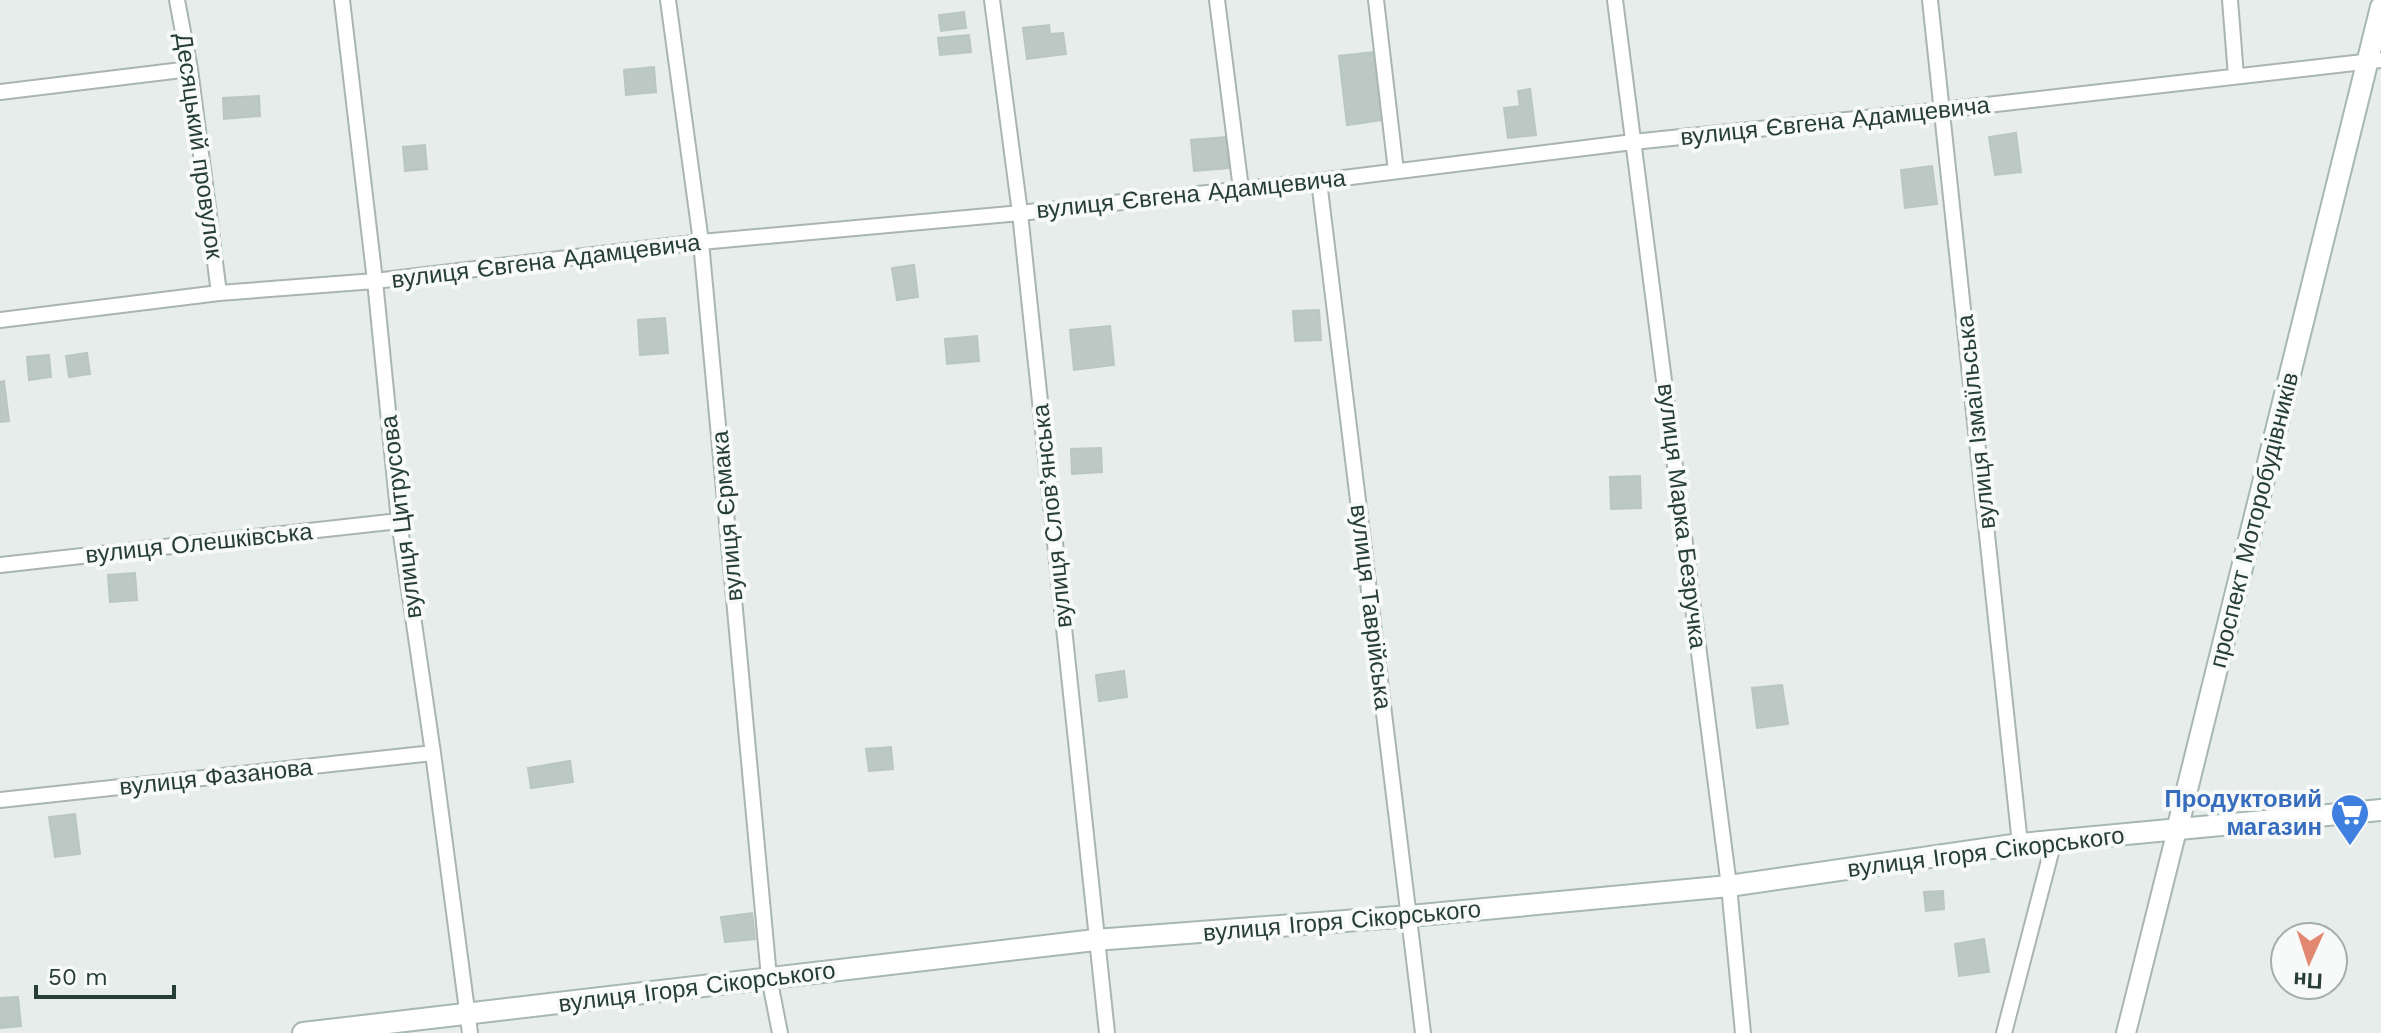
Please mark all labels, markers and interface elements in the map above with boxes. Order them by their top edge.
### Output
street label: Десяцький провулок [169,31,229,261]
street label: вулиця Євгена Адамцевича [1679,91,1992,151]
street label: вулиця Євгена Адамцевича [1035,164,1348,224]
street label: вулиця Євгена Адамцевича [390,228,703,294]
street label: вулиця Ізмаїльська [1951,313,2001,531]
street label: проспект Моторобудівників [2204,369,2304,671]
street label: вулиця Марка Безручка [1652,382,1712,651]
street label: вулиця Слов’янська [1026,402,1078,629]
street label: вулиця Цитрусова [375,413,427,620]
street label: вулиця Єрмака [706,429,748,602]
street label: вулиця Таврійська [1345,503,1398,712]
street label: вулиця Олешківська [84,517,315,569]
street label: вулиця Фазанова [118,753,315,801]
place label: Продуктовий магазин [2165,785,2322,841]
supermarket icon: Продуктовий магазин [2329,792,2371,847]
street label: вулиця Ігоря Сікорського [1846,821,2126,883]
street label: вулиця Ігоря Сікорського [1202,895,1482,947]
north arrow [2269,921,2349,1001]
scale bar [36,949,174,999]
street label: вулиця Ігоря Сікорського [557,956,837,1018]
text: 50 m [48,963,108,991]
text: Пн [2293,967,2323,994]

